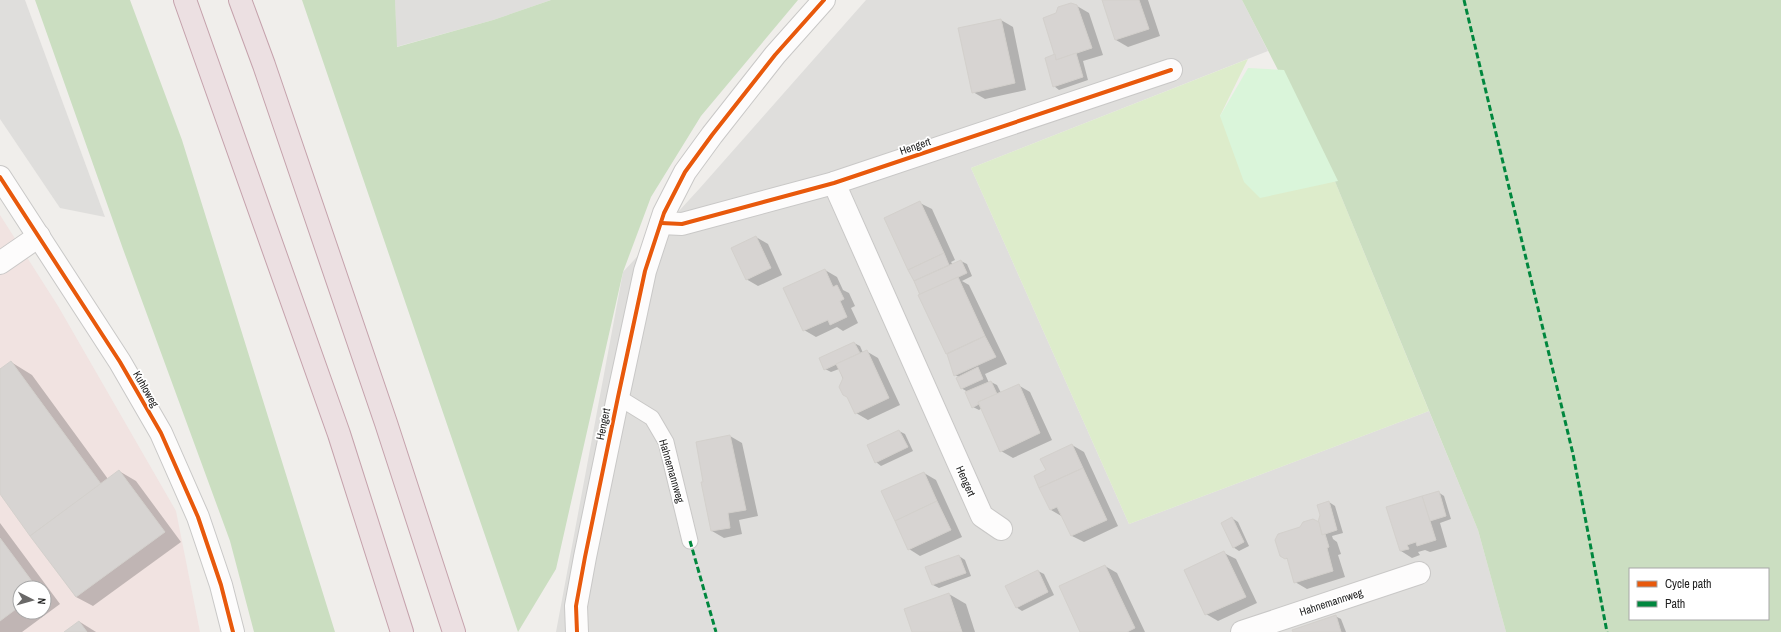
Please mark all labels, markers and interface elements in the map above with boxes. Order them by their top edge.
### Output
street label: Hengert [898,134,933,158]
street label: Kuhloweg [130,368,162,410]
street label: Hengert [593,406,613,441]
street label: Hahnemannweg [656,437,688,505]
street label: Hengert [953,463,979,499]
legend [1629,568,1769,620]
text: Cycle path [1665,576,1712,592]
north arrow [12,580,52,620]
street label: Hahnemannweg [1298,585,1364,619]
text: Path [1665,596,1685,612]
text: N [35,597,49,605]

